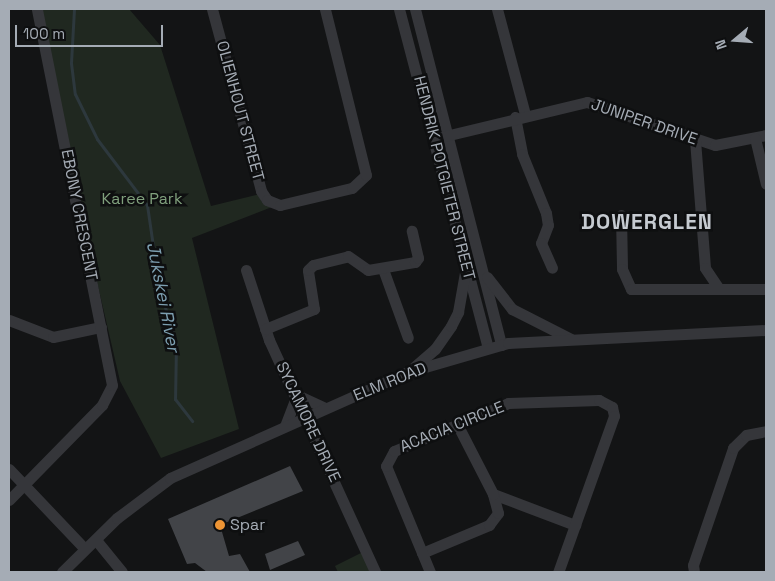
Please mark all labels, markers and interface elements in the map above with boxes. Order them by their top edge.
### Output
scale bar [18,15,165,47]
north arrow [710,15,760,65]
text: 100 m [23,24,65,43]
text: N [711,37,731,52]
street label: OLIENHOUT STREET [212,39,268,183]
street label: HENDRIK POTGIETER STREET [409,74,479,282]
street label: JUNIPER DRIVE [588,95,700,149]
street label: EBONY CRESCENT [57,148,101,282]
park label: Karee Park [101,189,183,209]
district label: DOWERGLEN [580,209,714,235]
water label: Jukskei River [142,240,184,354]
street label: SYCAMORE DRIVE [272,359,344,485]
street label: ELM ROAD [351,359,429,405]
street label: ACACIA CIRCLE [397,397,507,457]
place label: Spar [230,515,265,535]
marker: Spar [214,519,226,531]

